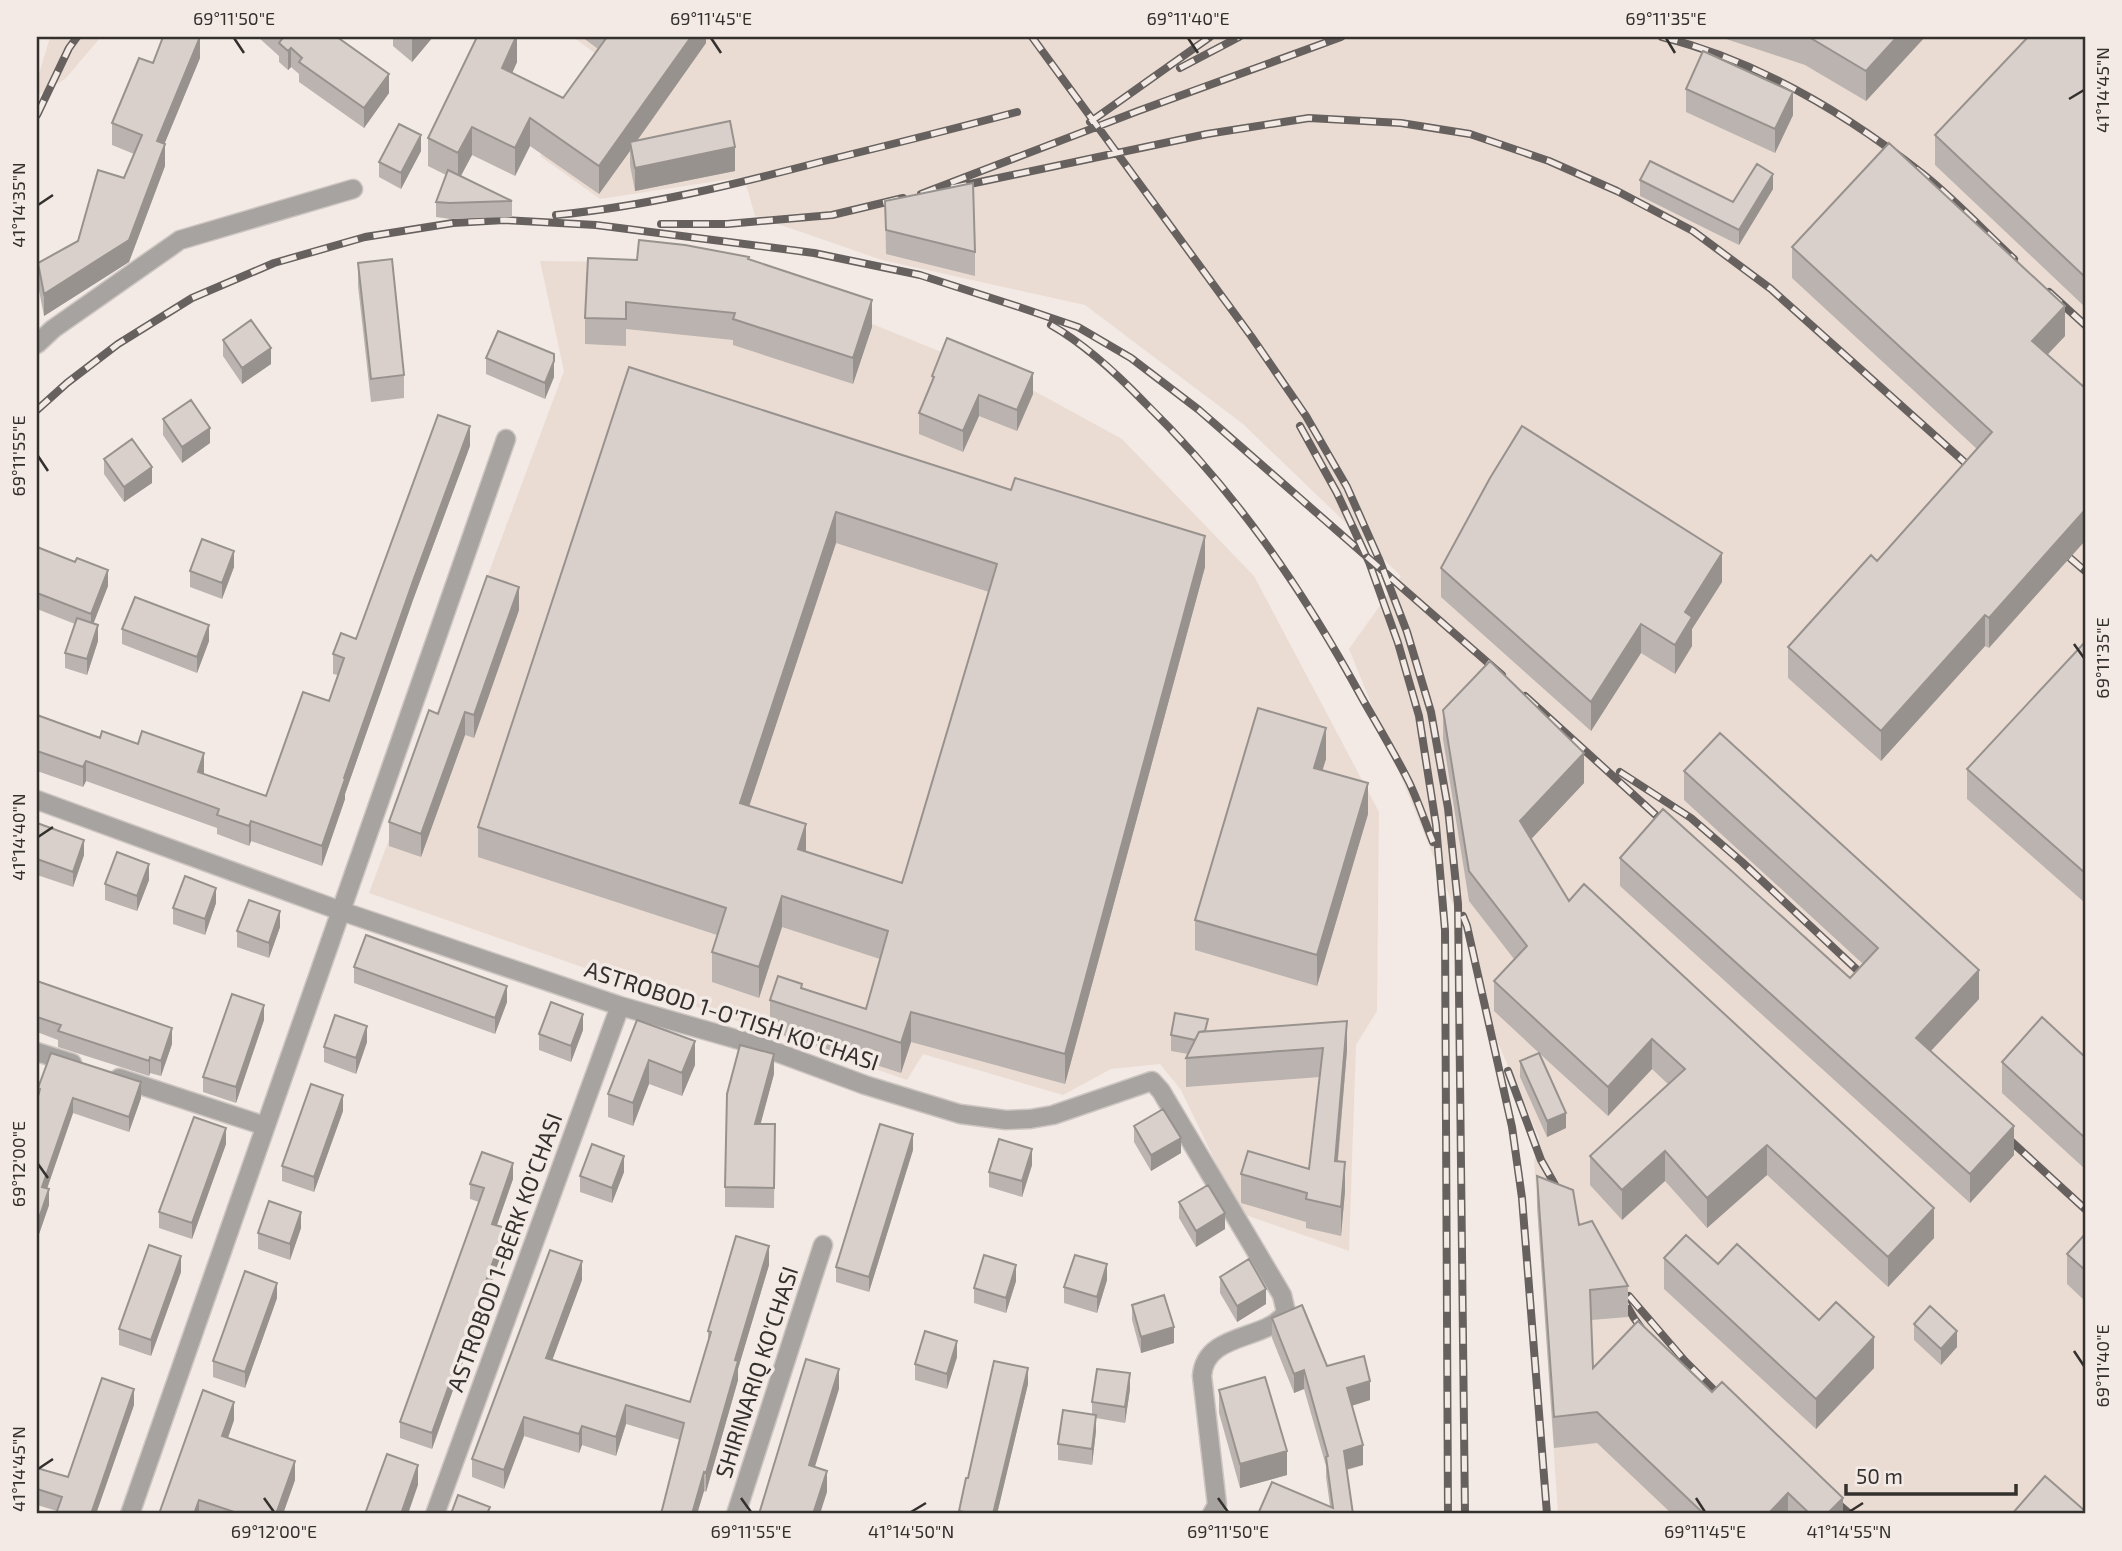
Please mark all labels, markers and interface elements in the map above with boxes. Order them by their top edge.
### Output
text: 69°11'50"E [193,7,275,29]
text: 69°11'45"E [670,7,752,29]
text: 69°11'40"E [1146,7,1230,29]
text: 69°11'35"E [1625,7,1707,29]
text: 41°14'45"N [2091,47,2113,133]
text: 41°14'35"N [7,162,29,248]
text: 69°11'55"E [7,416,29,496]
text: 69°11'35"E [2091,617,2113,699]
text: 41°14'40"N [7,793,29,881]
street label: ASTROBOD 1-O'TISH KO'CHASI [581,954,883,1076]
street label: ASTROBOD 1-BERK KO'CHASI [440,1109,568,1395]
text: 69°12'00"E [7,1121,29,1207]
street label: SHIRINARIQ KO'CHASI [709,1263,803,1481]
text: 69°11'40"E [2091,1324,2113,1408]
text: 41°14'45"N [7,1426,29,1512]
scale bar [1846,1453,2015,1497]
text: 50 m [1856,1463,1903,1488]
text: 69°12'00"E [231,1520,317,1542]
text: 69°11'55"E [711,1520,791,1542]
text: 41°14'50"N [868,1520,954,1542]
text: 69°11'50"E [1187,1520,1269,1542]
text: 69°11'45"E [1664,1520,1746,1542]
text: 41°14'55"N [1806,1520,1892,1542]

